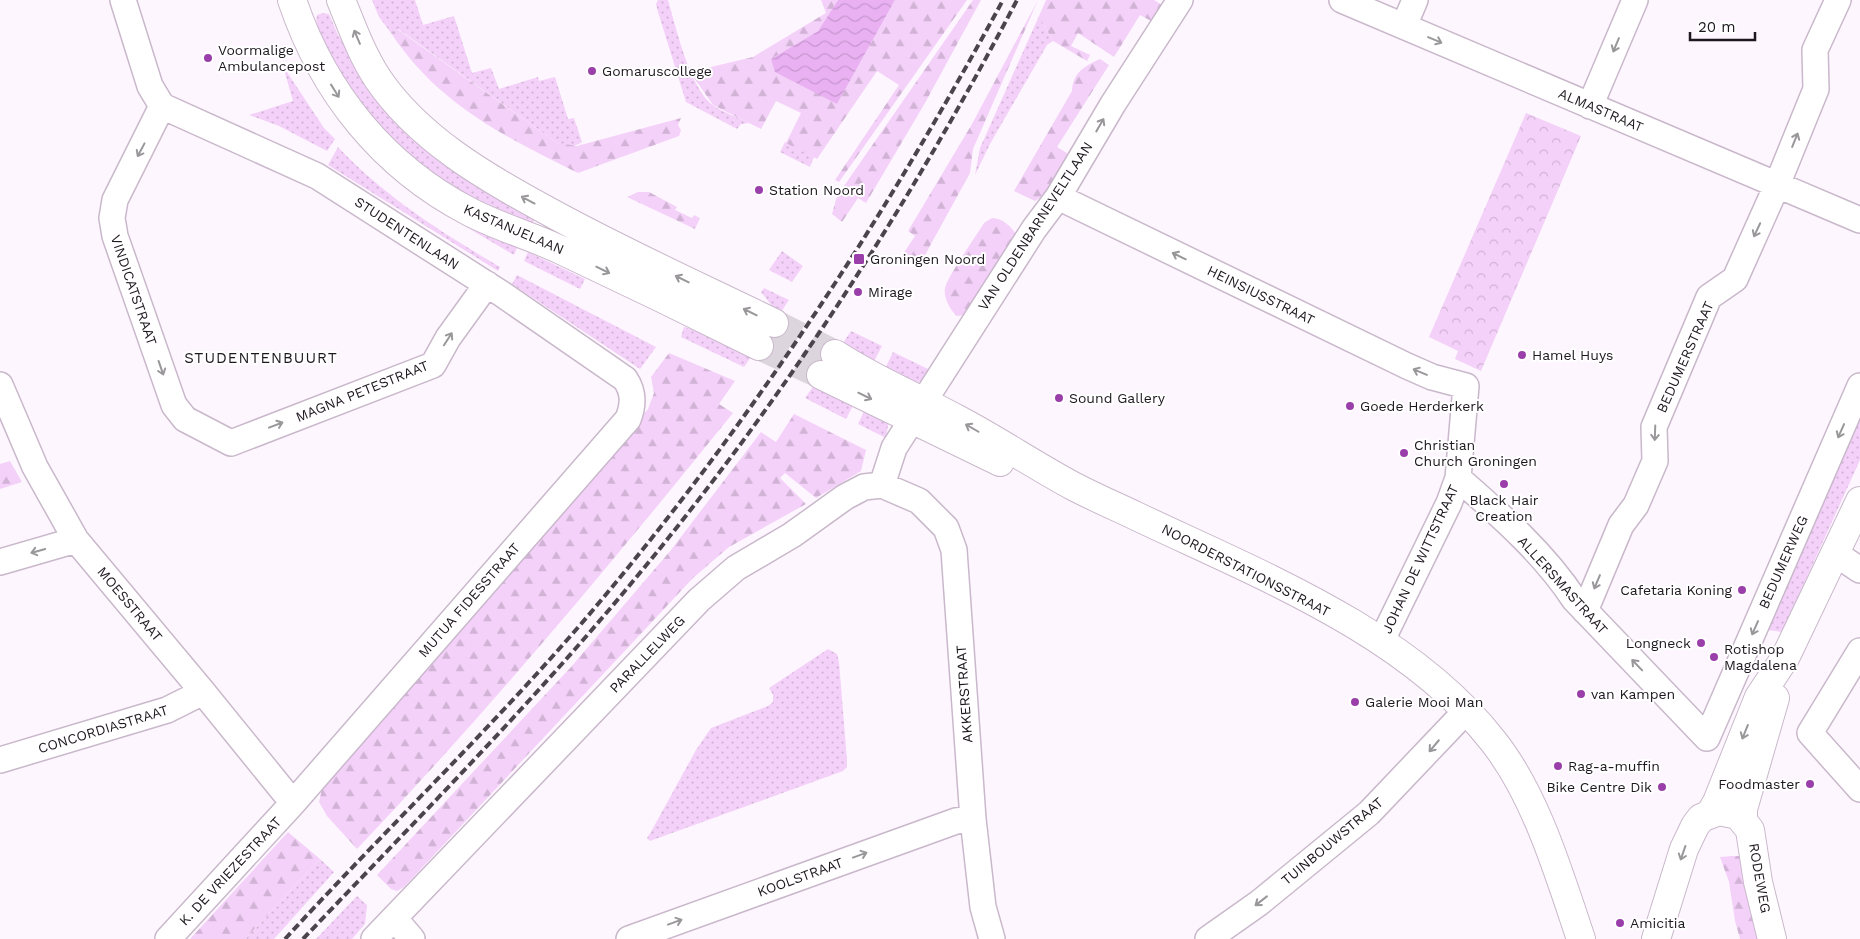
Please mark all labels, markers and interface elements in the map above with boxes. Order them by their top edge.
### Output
scale bar [1690,10,1755,42]
text: 20 m [1698,18,1736,36]
one-way arrow [351,30,361,45]
one-way arrow [1427,35,1442,45]
one-way arrow [1611,37,1621,52]
place label: Voormalige Ambulancepost [218,42,325,74]
marker: Voormalige Ambulancepost [202,52,214,64]
place label: Gomaruscollege [602,63,712,79]
marker: Gomaruscollege [586,65,598,77]
one-way arrow [330,84,340,98]
street label: ALMASTRAAT [1556,85,1646,135]
one-way arrow [1096,119,1106,133]
one-way arrow [1791,133,1801,148]
street label: VAN OLDENBARNEVELTLAAN [974,139,1096,313]
one-way arrow [136,142,145,157]
place label: Station Noord [769,182,864,198]
marker: Station Noord [753,184,765,196]
street label: STUDENTENLAAN [352,193,462,273]
one-way arrow [520,195,535,205]
street label: KASTANJELAAN [461,201,567,257]
one-way arrow [1752,222,1761,237]
street label: VINDICATSTRAAT [108,233,161,348]
place label: Groningen Noord [870,251,985,267]
one-way arrow [1172,251,1187,260]
marker: Groningen Noord [852,252,866,266]
street label: HEINSIUSSTRAAT [1205,262,1318,328]
one-way arrow [595,265,610,275]
one-way arrow [675,274,690,283]
place label: Mirage [868,284,913,300]
marker: Mirage [852,286,864,298]
street label: BEDUMERSTRAAT [1653,298,1717,415]
one-way arrow [743,306,758,316]
one-way arrow [443,333,453,347]
place label: Hamel Huys [1532,347,1613,363]
district label: STUDENTENBUURT [184,349,338,367]
marker: Hamel Huys [1516,349,1528,361]
street label: MAGNA PETESTRAAT [293,357,431,425]
one-way arrow [157,360,166,375]
one-way arrow [1413,366,1428,376]
place label: Sound Gallery [1069,390,1166,406]
one-way arrow [857,392,872,401]
marker: Sound Gallery [1053,392,1065,404]
place label: Goede Herderkerk [1360,398,1484,414]
marker: Goede Herderkerk [1344,400,1356,412]
one-way arrow [268,420,283,429]
one-way arrow [966,422,980,432]
one-way arrow [1835,423,1845,438]
one-way arrow [1650,425,1660,441]
place label: Christian Church Groningen [1414,437,1537,469]
marker: Christian Church Groningen [1398,447,1410,459]
marker: Black Hair Creation [1498,478,1510,490]
street label: JOHAN DE WITTSTRAAT [1378,481,1462,636]
place label: Black Hair Creation [1469,492,1539,524]
street label: BEDUMERWEG [1755,513,1811,611]
street label: NOORDERSTATIONSSTRAAT [1159,520,1333,620]
street label: ALLERSMASTRAAT [1515,533,1612,638]
street label: MUTUA FIDESSTRAAT [415,539,523,660]
one-way arrow [30,547,46,557]
street label: MOESSTRAAT [94,563,166,645]
one-way arrow [1592,574,1601,589]
place label: Cafetaria Koning [1620,582,1733,598]
marker: Cafetaria Koning [1736,584,1748,596]
street label: PARALLELWEG [606,612,688,696]
one-way arrow [1749,620,1759,635]
place label: Longneck [1626,635,1691,651]
marker: Longneck [1695,637,1707,649]
place label: Rotishop Magdalena [1724,641,1797,673]
street label: AKKERSTRAAT [953,644,975,743]
marker: Rotishop Magdalena [1708,651,1720,663]
one-way arrow [1631,659,1643,672]
place label: van Kampen [1591,686,1675,702]
marker: van Kampen [1575,688,1587,700]
place label: Galerie Mooi Man [1365,694,1483,710]
marker: Galerie Mooi Man [1349,696,1361,708]
street label: CONCORDIASTRAAT [36,701,170,756]
one-way arrow [1740,724,1749,739]
one-way arrow [1428,739,1440,752]
place label: Rag-a-muffin [1568,758,1660,774]
marker: Rag-a-muffin [1552,760,1564,772]
place label: Foodmaster [1718,776,1800,792]
marker: Foodmaster [1804,778,1816,790]
place label: Bike Centre Dik [1546,779,1652,795]
marker: Bike Centre Dik [1656,781,1668,793]
street label: TUINBOUWSTRAAT [1278,793,1386,888]
street label: K. DE VRIEZESTRAAT [176,813,285,928]
street label: RODEWEG [1746,842,1774,914]
one-way arrow [1678,844,1687,860]
one-way arrow [852,850,868,859]
street label: KOOLSTRAAT [755,854,846,900]
one-way arrow [1255,895,1268,906]
place label: Amicitia [1630,915,1685,931]
one-way arrow [666,917,682,926]
marker: Amicitia [1614,917,1626,929]

